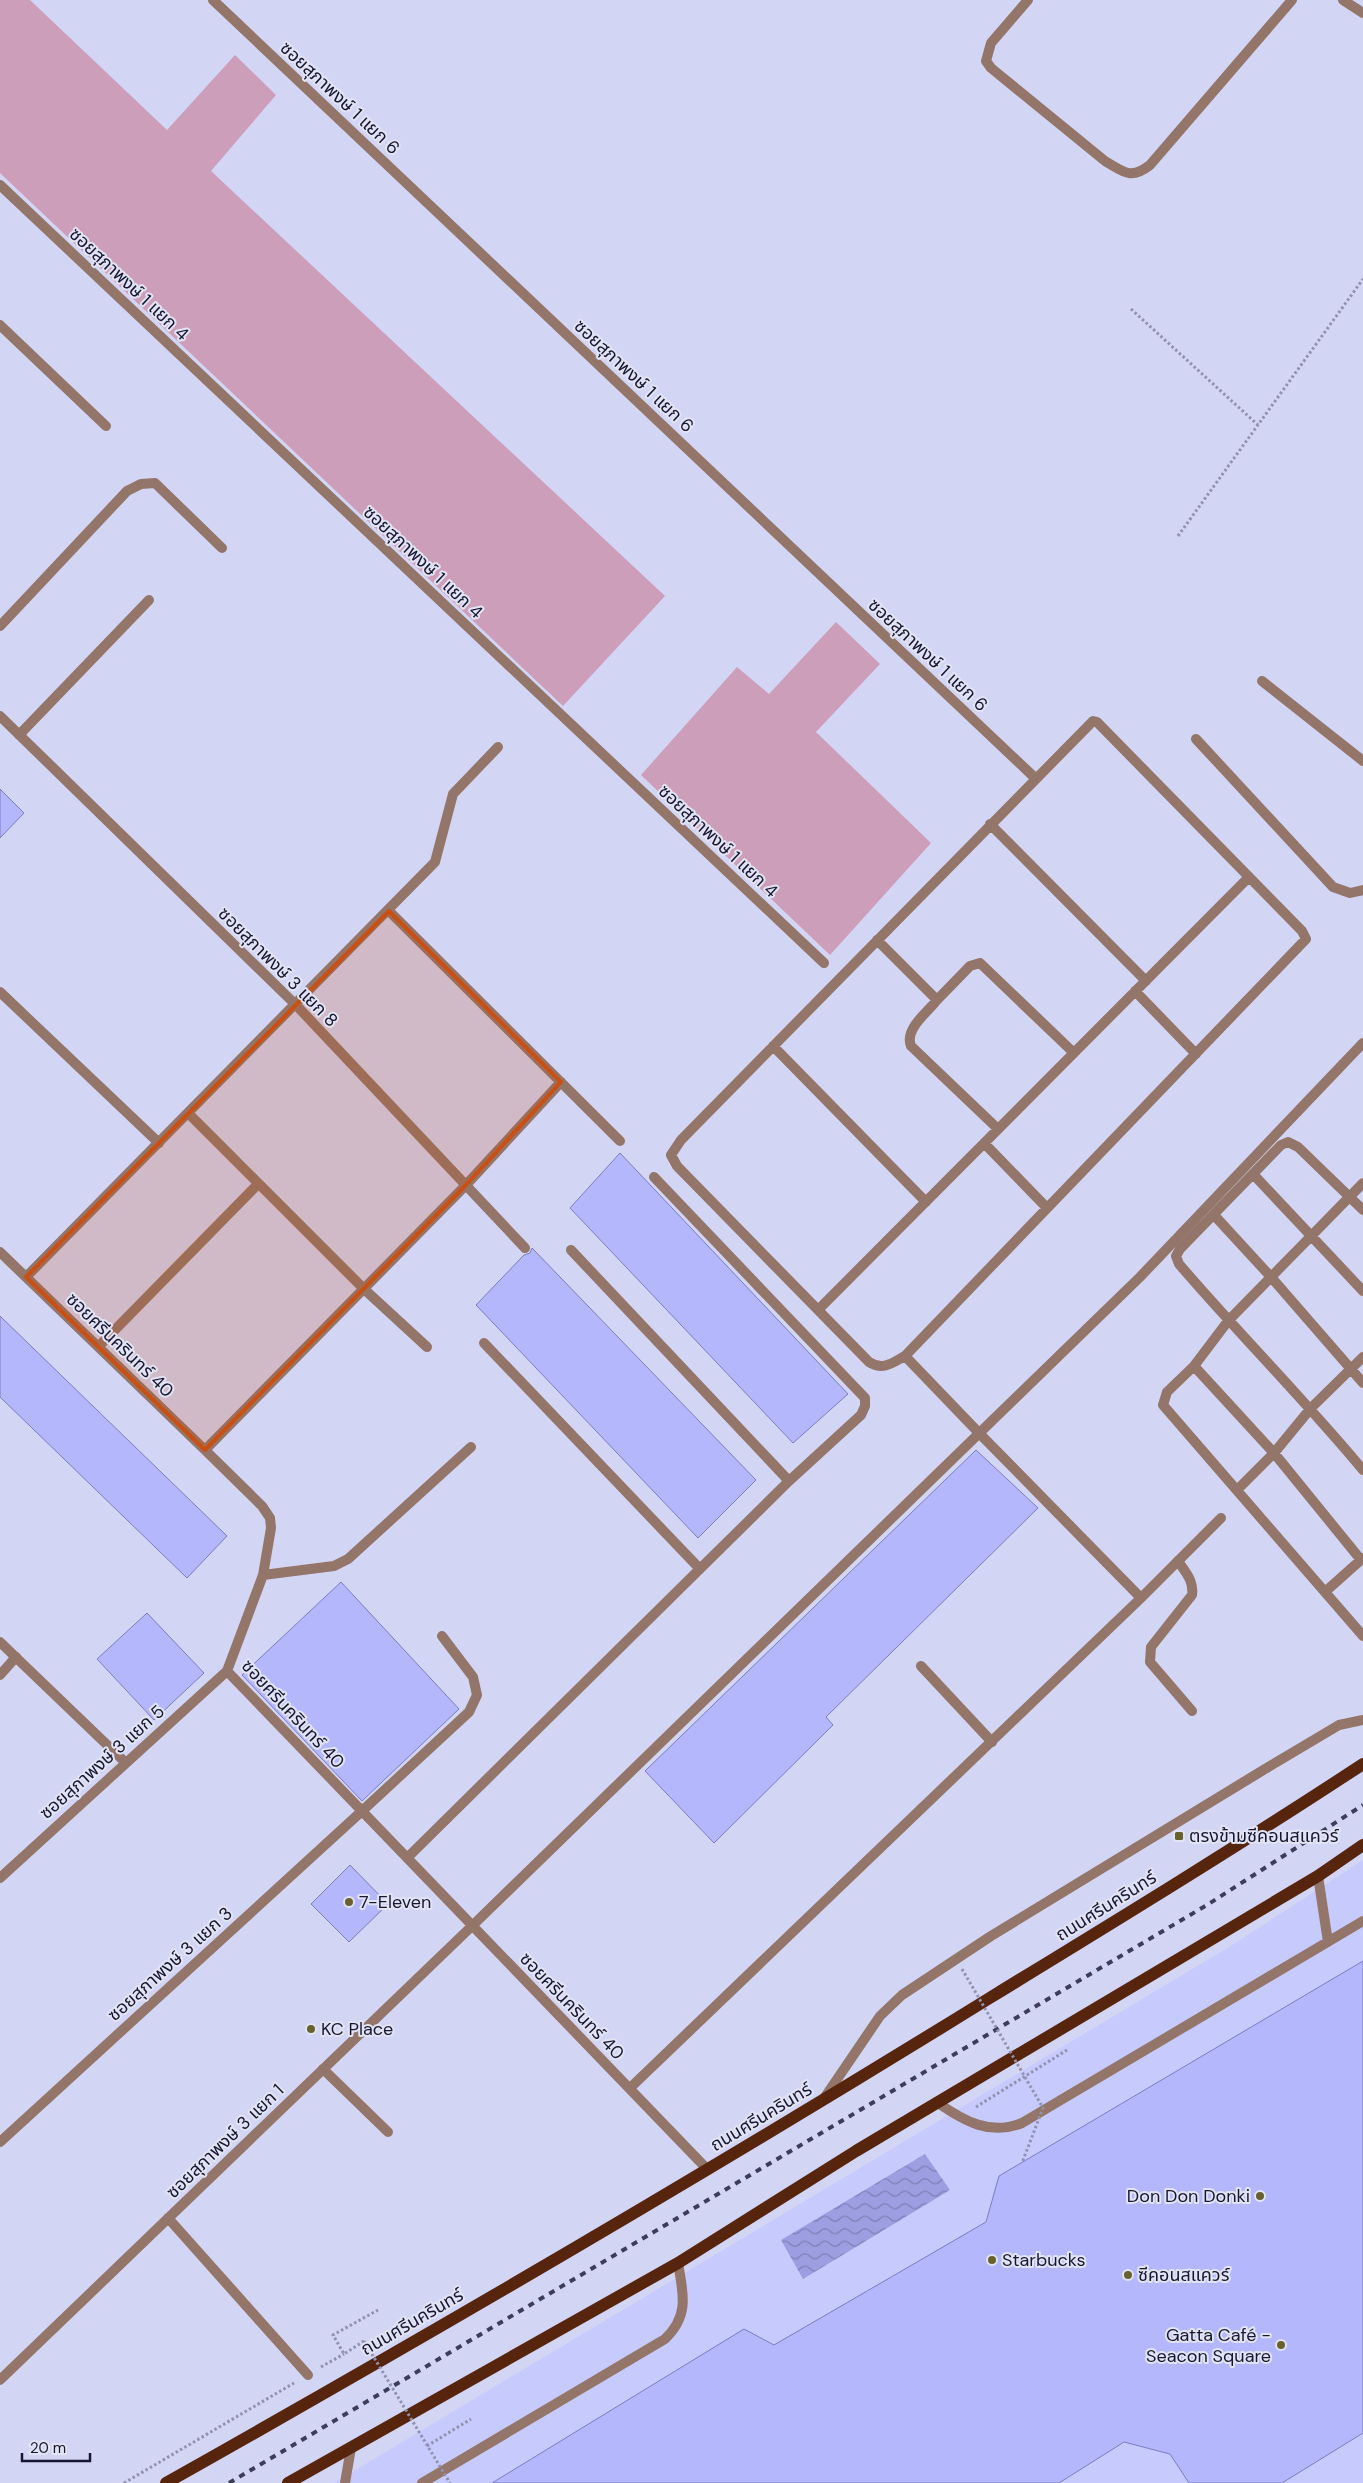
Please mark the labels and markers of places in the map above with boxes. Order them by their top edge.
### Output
place label: ตรงข้ามซีคอนสแควร์ [1189,1824,1339,1848]
marker: ตรงข้ามซีคอนสแควร์ [1173,1830,1185,1842]
place label: 7-Eleven [359,1890,431,1914]
marker: 7-Eleven [343,1896,355,1908]
place label: KC Place [321,2017,393,2041]
marker: KC Place [305,2023,317,2035]
place label: Don Don Donki [1127,2184,1250,2208]
marker: Don Don Donki [1254,2190,1266,2202]
place label: Starbucks [1002,2248,1085,2272]
marker: Starbucks [986,2254,998,2266]
place label: ซีคอนสแควร์ [1138,2263,1230,2287]
marker: ซีคอนสแควร์ [1122,2269,1134,2281]
place label: Gatta Café - Seacon Square [1146,2323,1271,2368]
marker: Gatta Café - Seacon Square [1275,2339,1287,2351]

